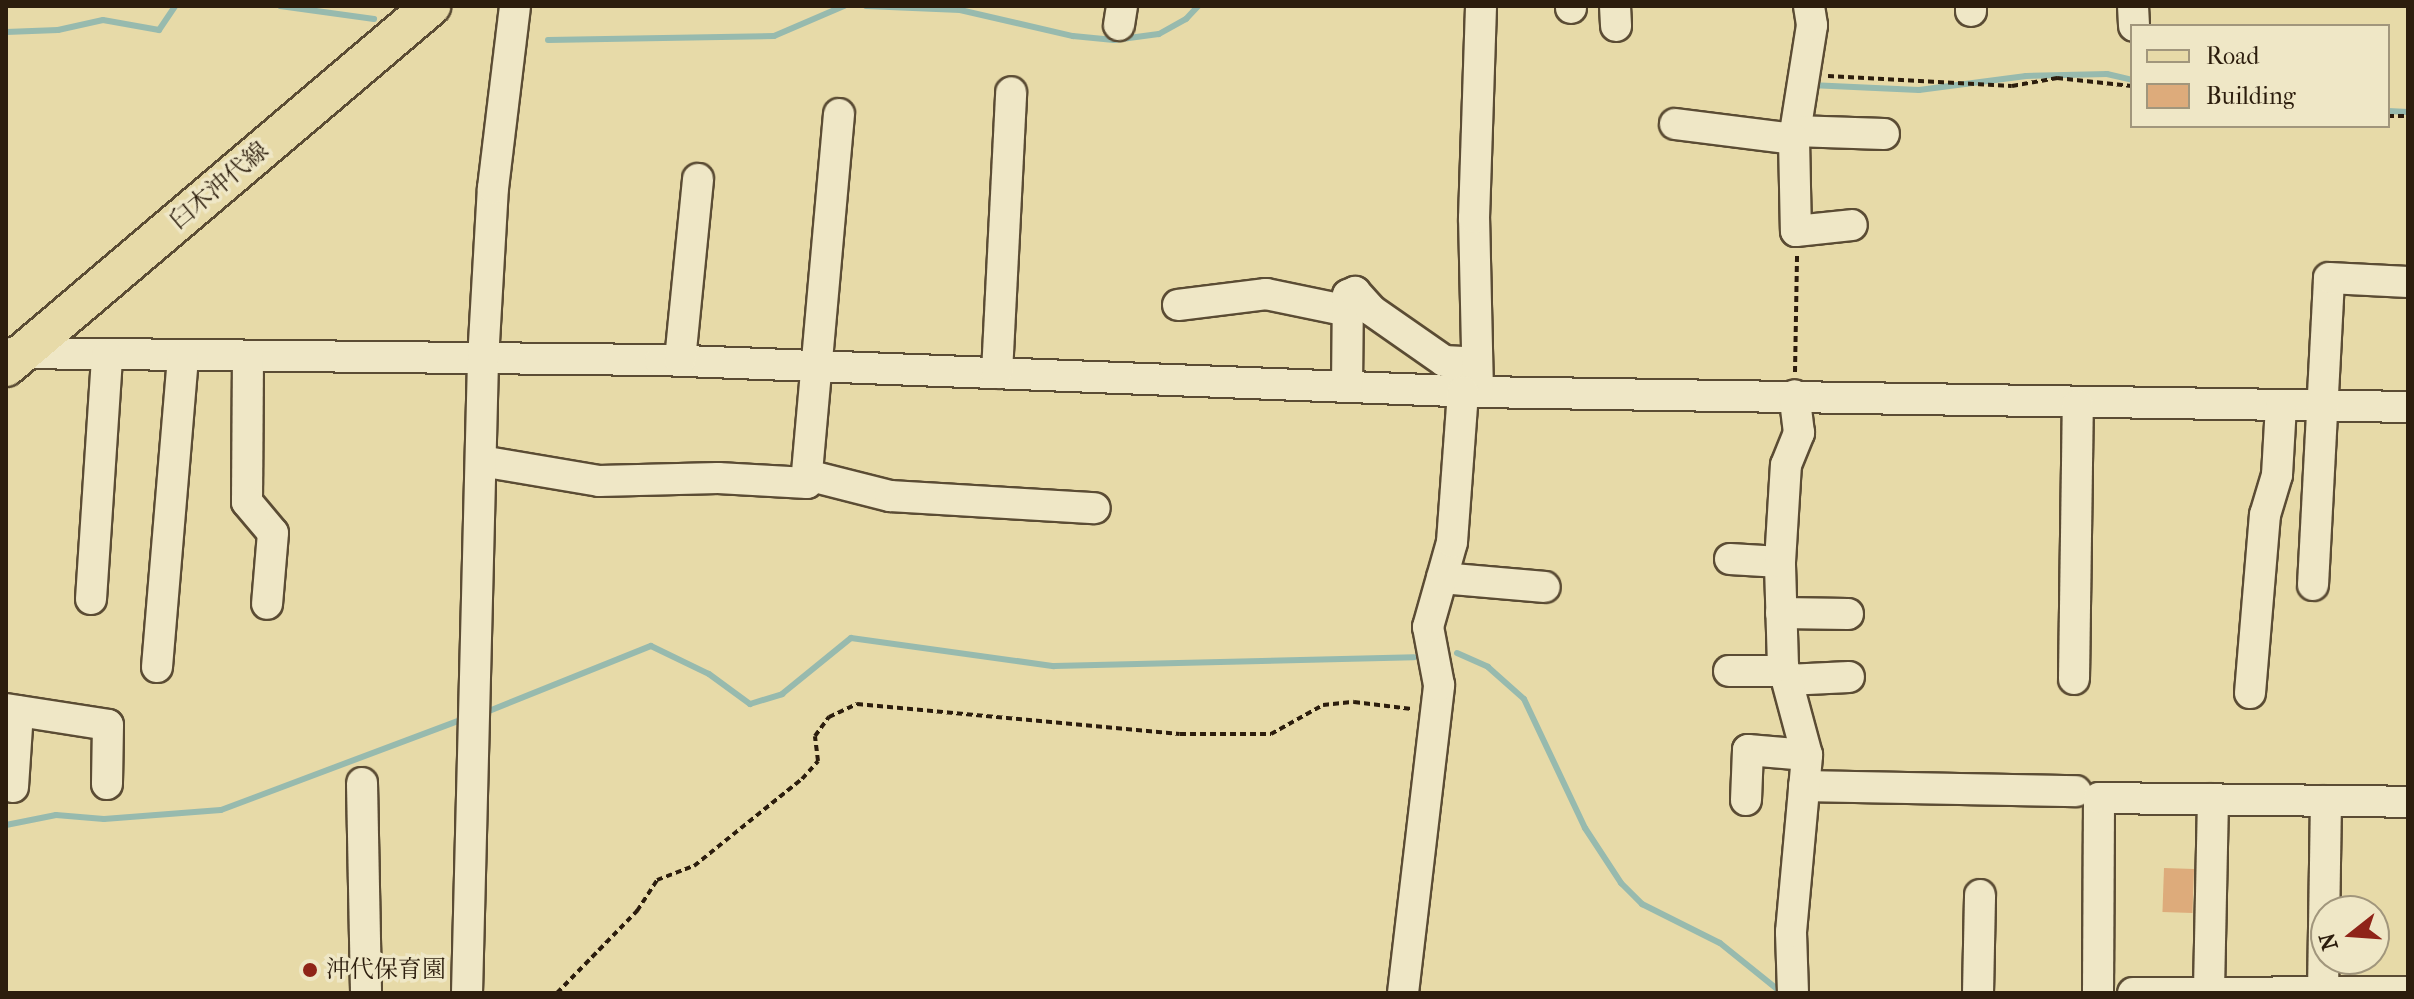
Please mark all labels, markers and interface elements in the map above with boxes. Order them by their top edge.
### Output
legend [2130,24,2390,128]
text: Road [2206,42,2259,70]
text: Building [2206,82,2296,110]
street label: 臼木沖代線 [164,136,274,236]
north arrow [2310,895,2390,975]
text: N [2314,930,2344,953]
place label: 沖代保育園 [326,956,446,984]
marker: 沖代保育園 [301,961,319,979]

